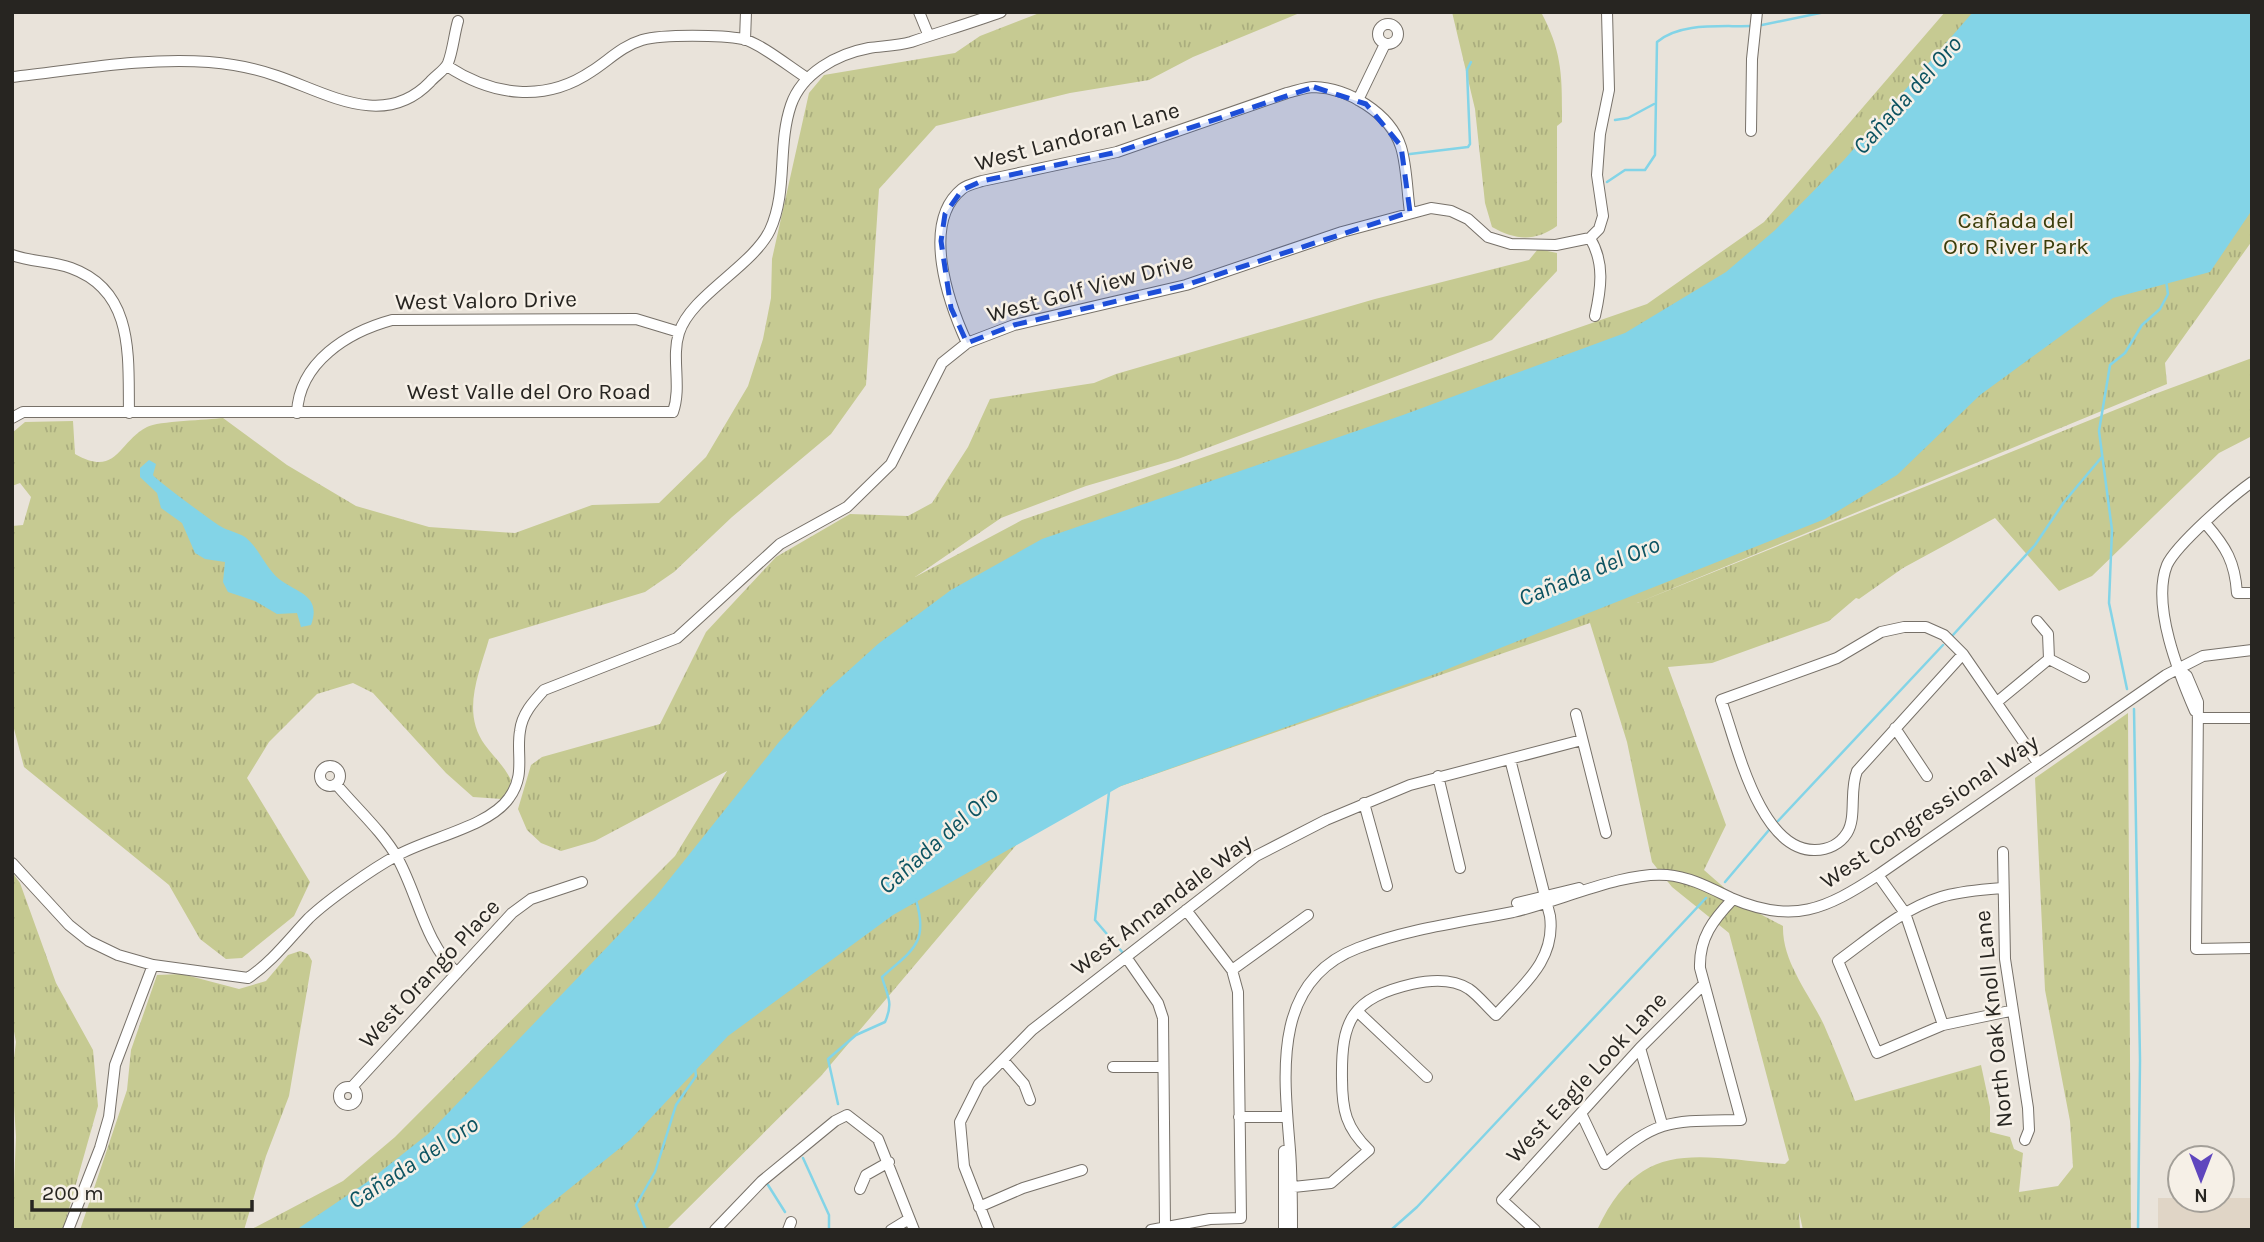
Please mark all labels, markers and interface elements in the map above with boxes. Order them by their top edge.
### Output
water label: Cañada del Oro [1847,30,1968,160]
street label: West Landoran Lane [972,96,1182,177]
park label: Cañada del Oro River Park [1943,207,2089,260]
street label: West Golf View Drive [984,247,1196,328]
street label: West Valoro Drive [395,285,577,316]
street label: West Valle del Oro Road [407,378,651,405]
water label: Cañada del Oro [1514,530,1664,612]
street label: West Congressional Way [1815,728,2043,894]
water label: Cañada del Oro [872,780,1004,900]
street label: West Annandale Way [1066,828,1257,981]
street label: West Orango Place [353,893,505,1054]
street label: North Oak Knoll Lane [1969,909,2018,1129]
street label: West Eagle Look Lane [1500,986,1672,1168]
water label: Cañada del Oro [343,1109,484,1214]
north arrow [2166,1144,2236,1214]
scale bar [32,1168,252,1212]
text: 200 m [42,1181,104,1205]
text: N [2194,1184,2208,1206]

